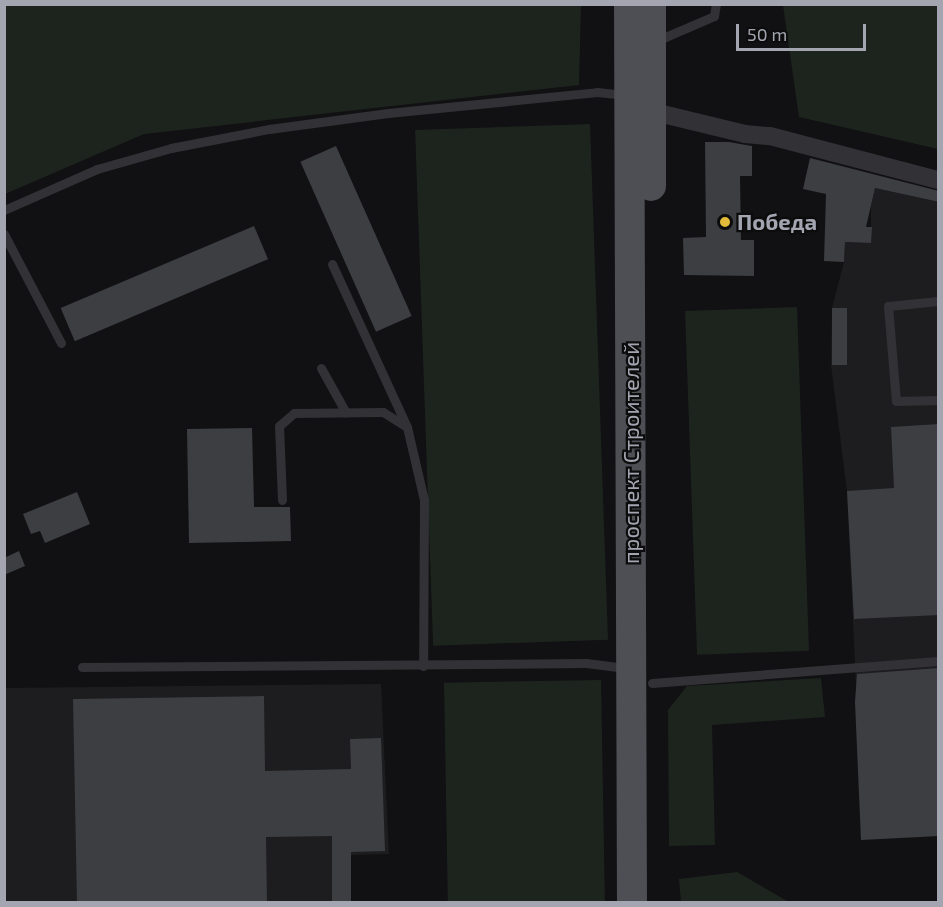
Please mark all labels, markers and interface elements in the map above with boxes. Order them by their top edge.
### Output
scale bar [739,12,870,50]
text: 50 m [747,23,787,45]
place label: Победа [737,209,817,235]
marker: Победа [718,215,732,229]
street label: проспект Строителей [618,342,644,564]

